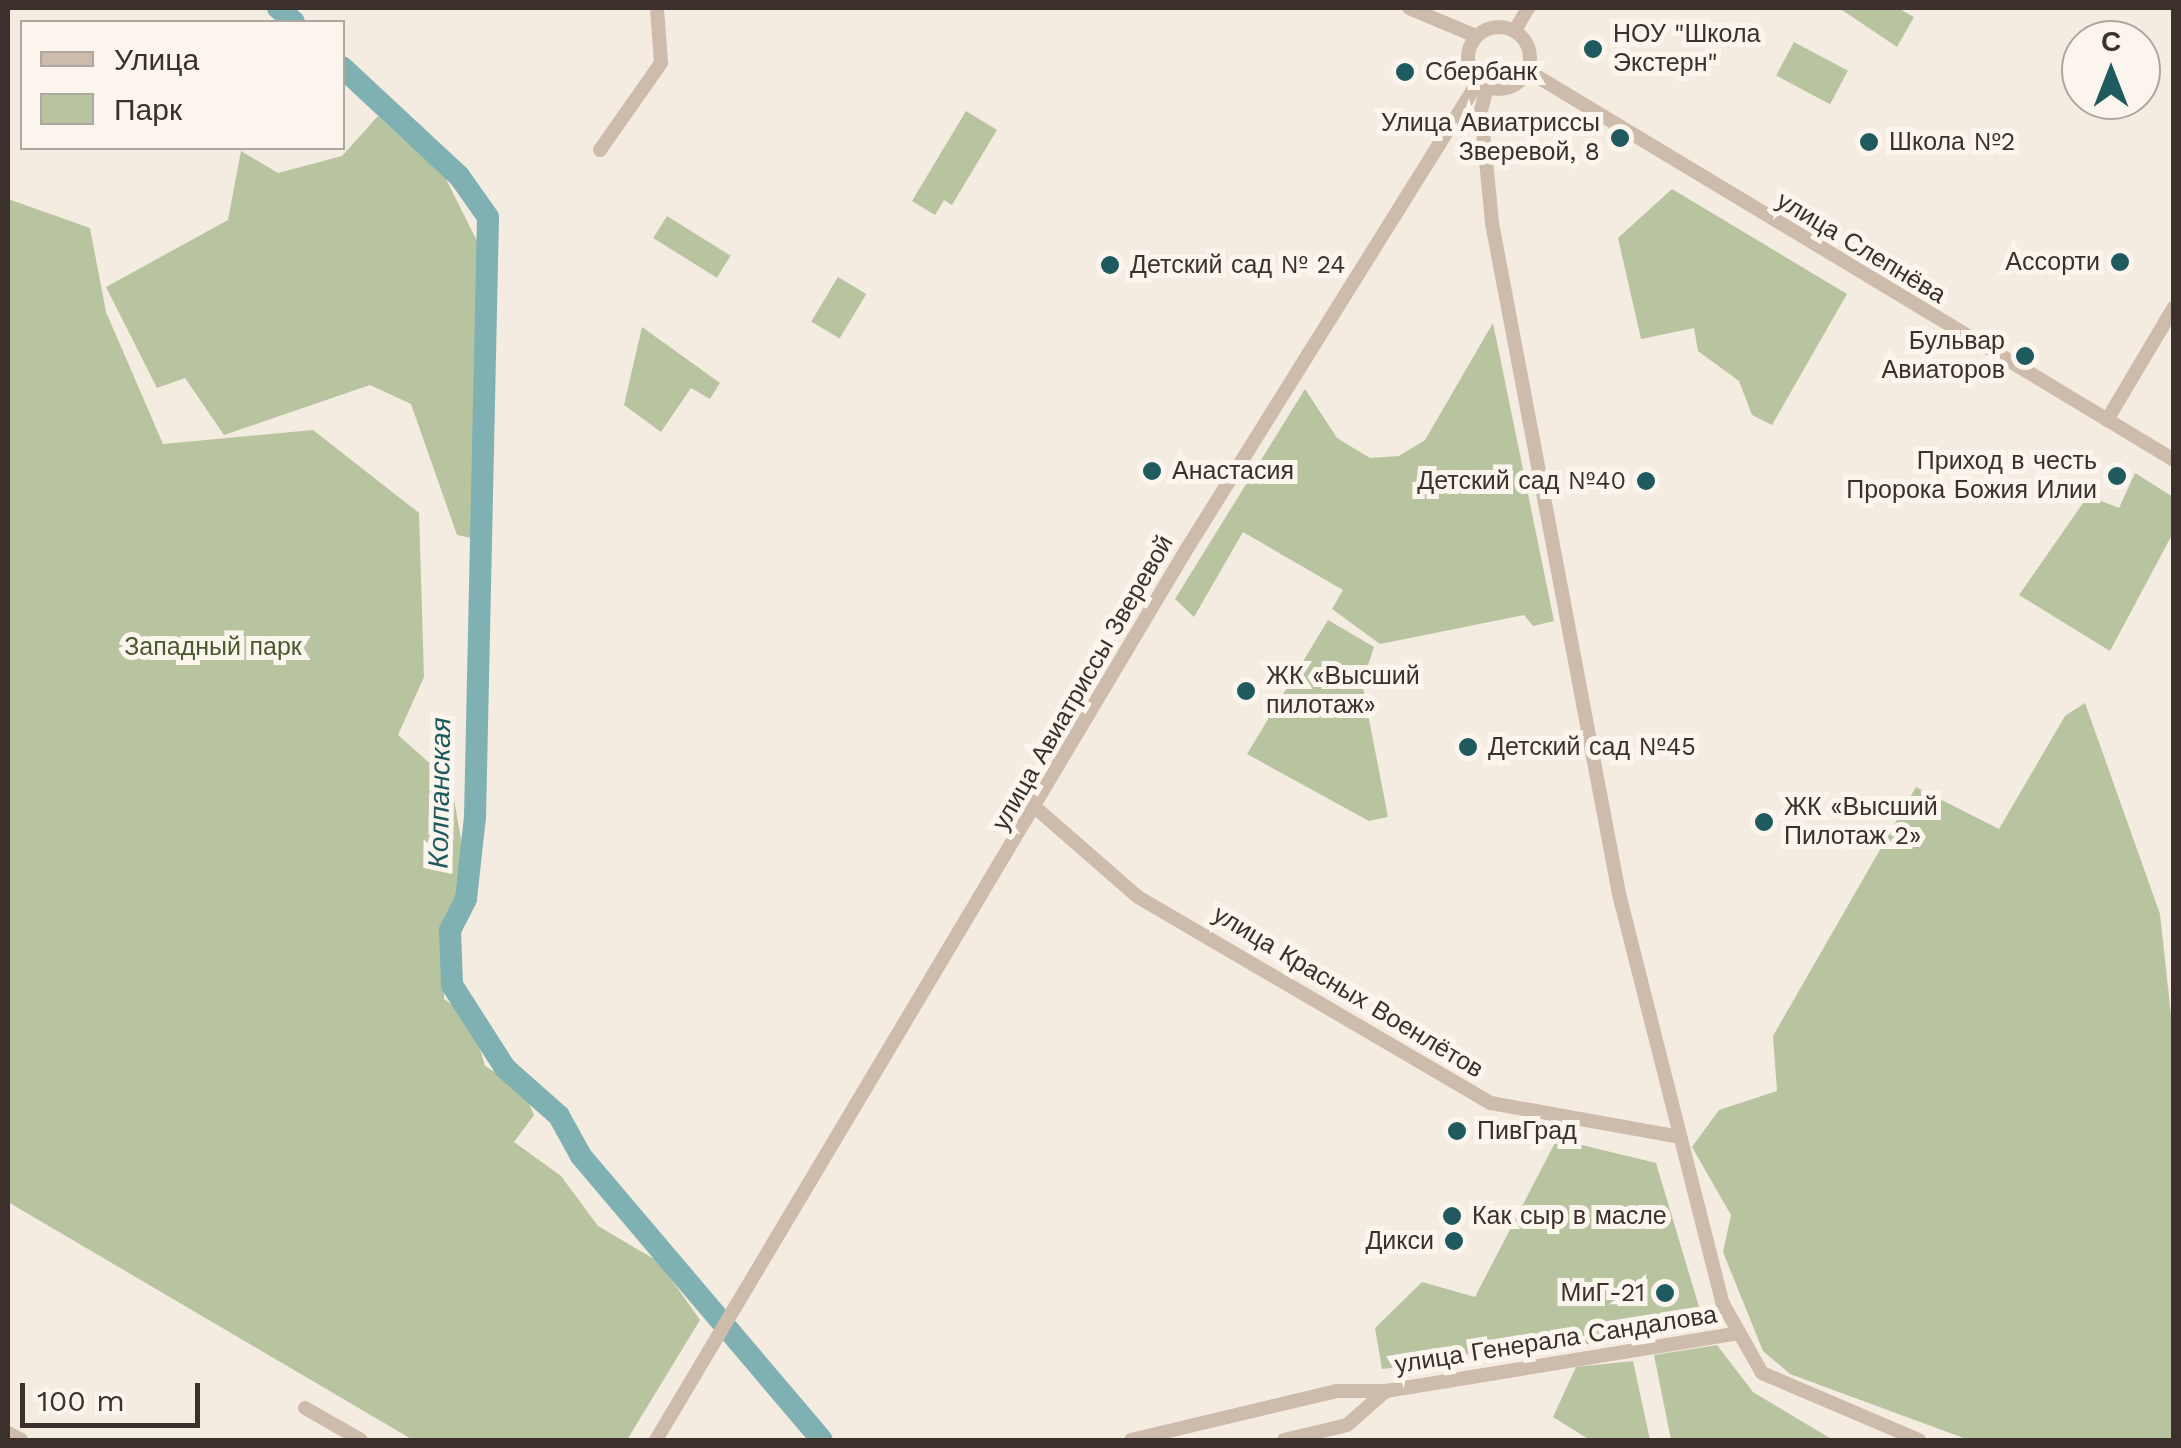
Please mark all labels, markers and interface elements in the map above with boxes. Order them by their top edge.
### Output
legend [20,20,345,150]
place label: НОУ "Школа Экстерн" [1613,20,1760,79]
north arrow [2061,20,2161,120]
text: С [2101,25,2121,58]
marker: НОУ "Школа Экстерн" [1582,38,1604,60]
text: Улица [114,42,199,77]
place label: Сбербанк [1425,57,1537,87]
marker: Сбербанк [1394,61,1416,83]
text: Парк [114,92,182,127]
place label: Улица Авиатриссы Зверевой, 8 [1381,109,1600,168]
marker: Улица Авиатриссы Зверевой, 8 [1609,127,1631,149]
place label: Школа №2 [1889,127,2015,157]
marker: Школа №2 [1858,131,1880,153]
street label: улица Слепнёва [1771,186,1951,310]
place label: Ассорти [2005,247,2100,277]
place label: Детский сад № 24 [1130,250,1346,280]
marker: Ассорти [2109,251,2131,273]
marker: Детский сад № 24 [1099,254,1121,276]
place label: Бульвар Авиаторов [1882,327,2005,386]
marker: Бульвар Авиаторов [2014,345,2036,367]
place label: Приход в честь Пророка Божия Илии [1846,447,2097,506]
place label: Анастасия [1172,456,1294,486]
marker: Анастасия [1141,460,1163,482]
marker: Приход в честь Пророка Божия Илии [2106,465,2128,487]
place label: Детский сад №40 [1417,466,1626,496]
marker: Детский сад №40 [1635,470,1657,492]
street label: улица Авиатриссы Зверевой [986,530,1180,836]
park label: Западный парк [124,632,302,662]
place label: ЖК «Высший пилотаж» [1266,662,1420,721]
marker: ЖК «Высший пилотаж» [1235,680,1257,702]
water label: Колпанская [422,717,458,869]
place label: Детский сад №45 [1488,732,1696,762]
marker: Детский сад №45 [1457,736,1479,758]
place label: ЖК «Высший Пилотаж 2» [1784,793,1938,852]
marker: ЖК «Высший Пилотаж 2» [1753,811,1775,833]
street label: улица Красных Военлётов [1207,899,1489,1085]
place label: ПивГрад [1477,1116,1577,1146]
marker: ПивГрад [1446,1120,1468,1142]
place label: Как сыр в масле [1472,1201,1667,1231]
marker: Как сыр в масле [1441,1205,1463,1227]
place label: Дикси [1365,1226,1434,1256]
marker: Дикси [1443,1230,1465,1252]
place label: МиГ-21 [1561,1278,1645,1308]
marker: МиГ-21 [1654,1282,1676,1304]
street label: улица Генерала Сандалова [1393,1300,1719,1380]
scale bar [25,1363,205,1425]
text: 100 m [37,1383,125,1418]

